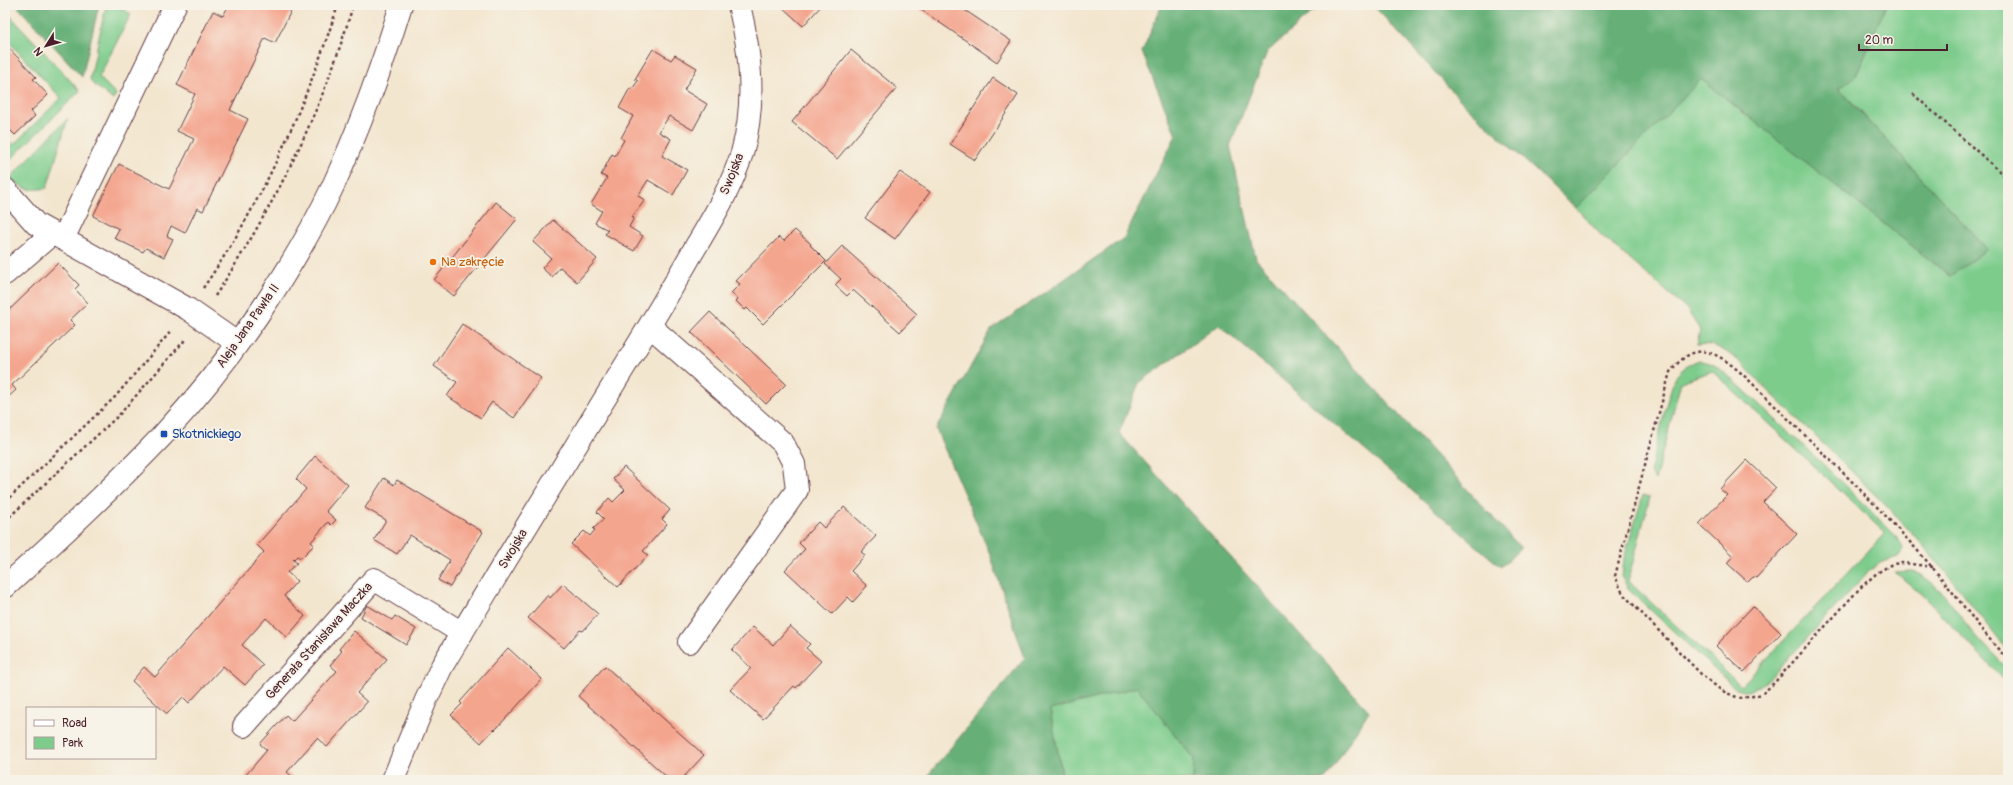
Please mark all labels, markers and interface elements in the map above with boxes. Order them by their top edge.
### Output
north arrow [26,26,66,66]
scale bar [1859,26,1947,52]
text: 20 m [1865,33,1894,48]
text: N [31,44,46,59]
street label: Swojska [716,151,748,197]
place label: Na zakręcie [441,254,504,270]
marker: Na zakręcie [428,257,438,267]
street label: Aleja Jana Pawła II [213,281,283,371]
place label: Skotnickiego [172,426,241,442]
marker: Skotnickiego [159,429,169,439]
street label: Swojska [495,526,531,572]
street label: Generała Stanisława Maczka [262,579,376,703]
legend [26,707,156,759]
text: Road [62,716,87,731]
text: Park [62,736,83,751]

